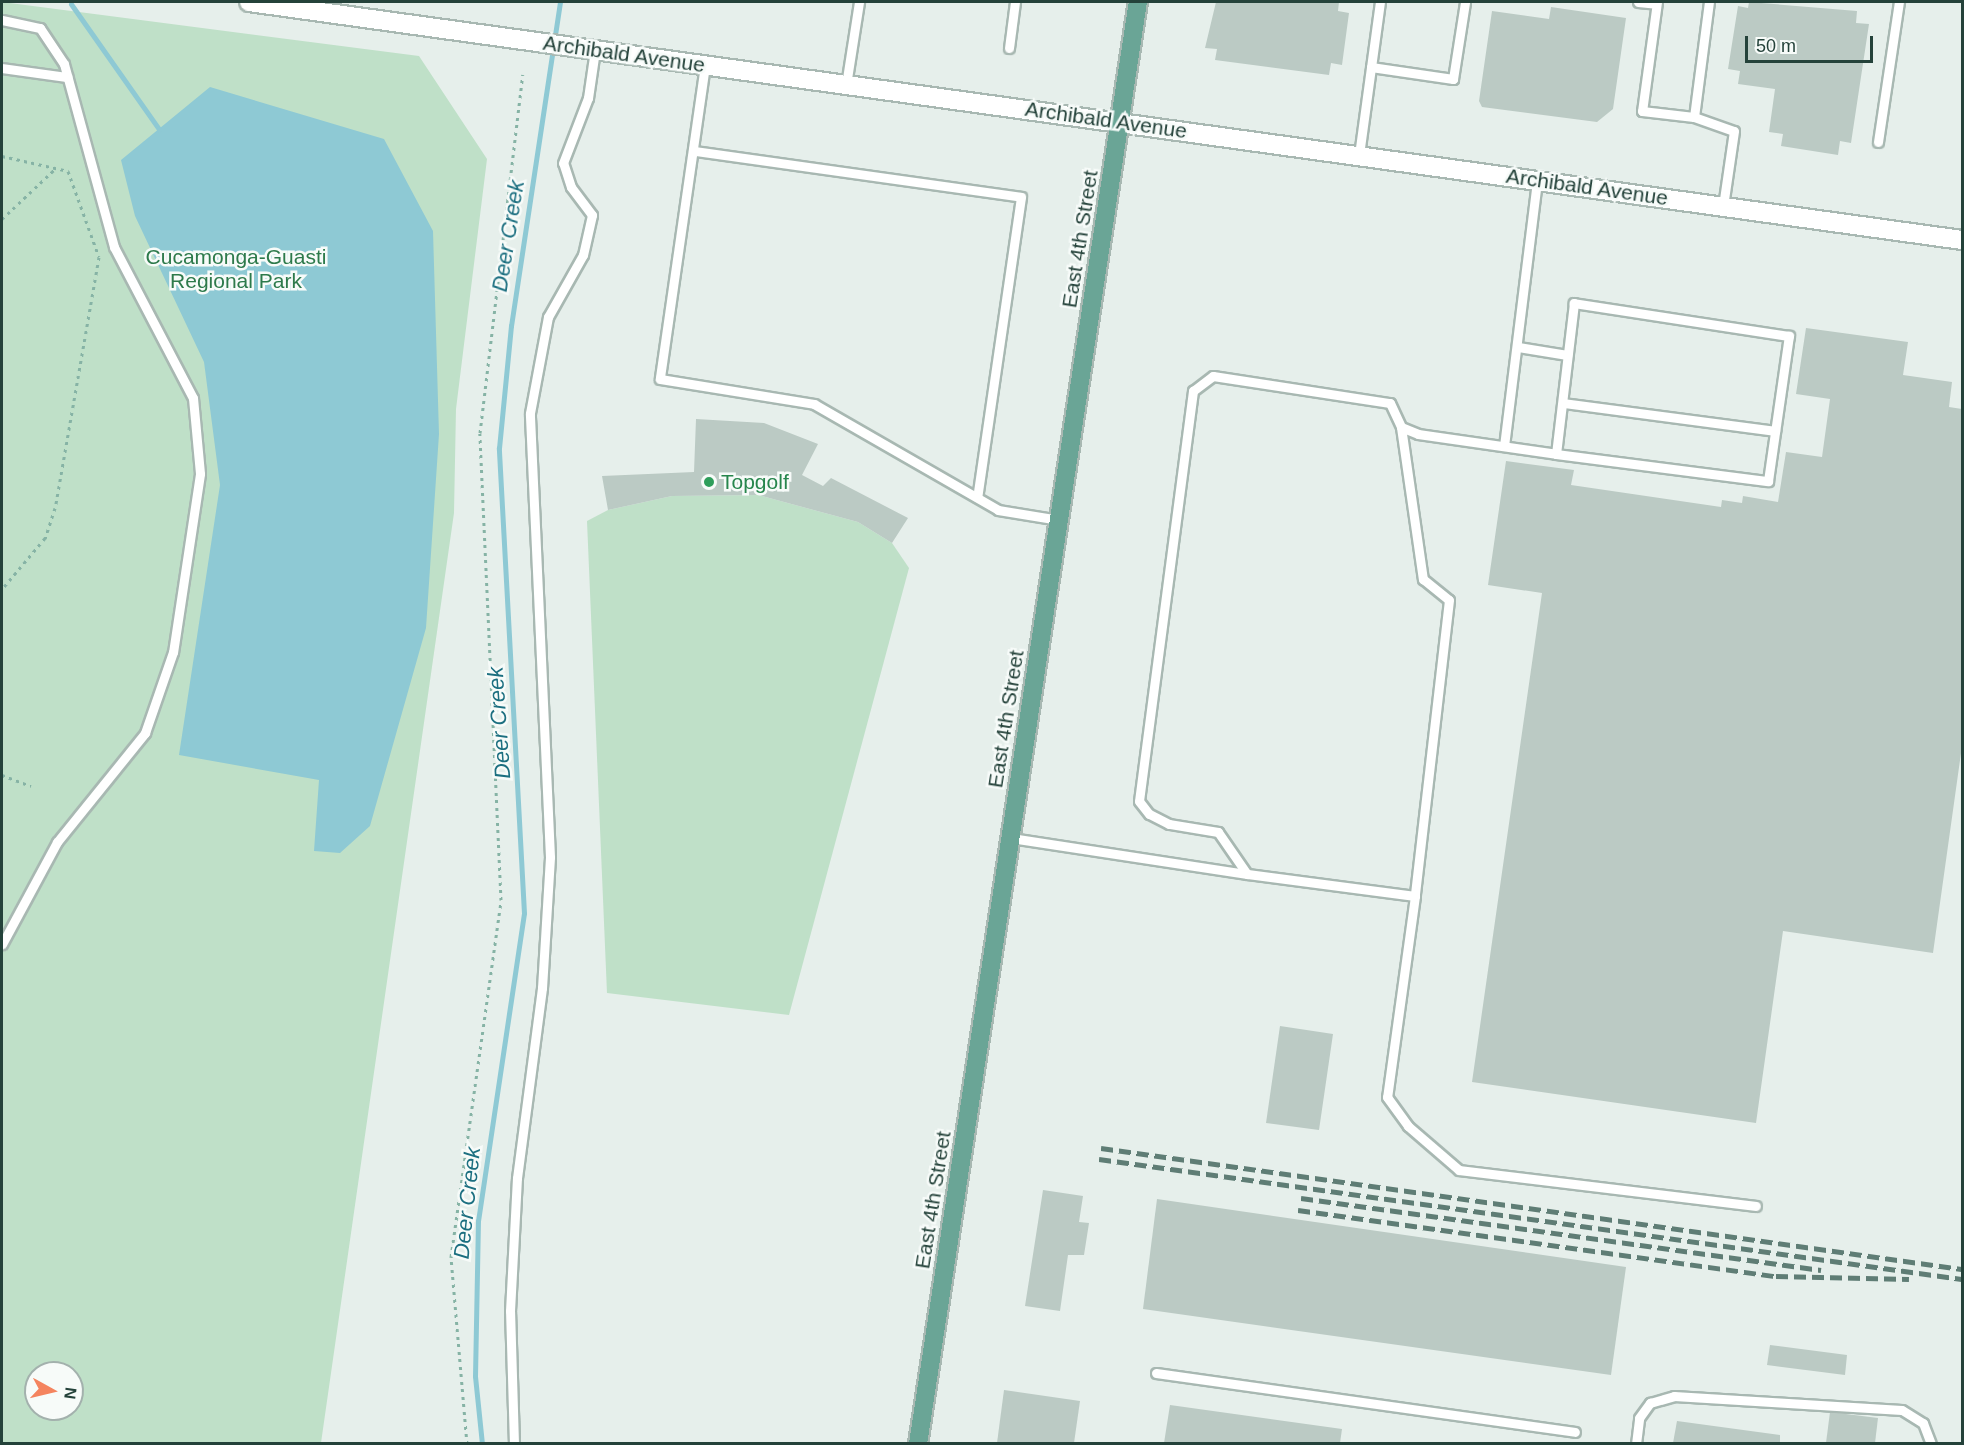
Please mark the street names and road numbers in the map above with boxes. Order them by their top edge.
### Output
street label: Archibald Avenue [541,30,707,78]
street label: Archibald Avenue [1023,96,1189,144]
street label: Archibald Avenue [1504,163,1670,211]
street label: East 4th Street [1057,168,1103,310]
street label: East 4th Street [983,648,1029,790]
street label: East 4th Street [910,1129,956,1271]

